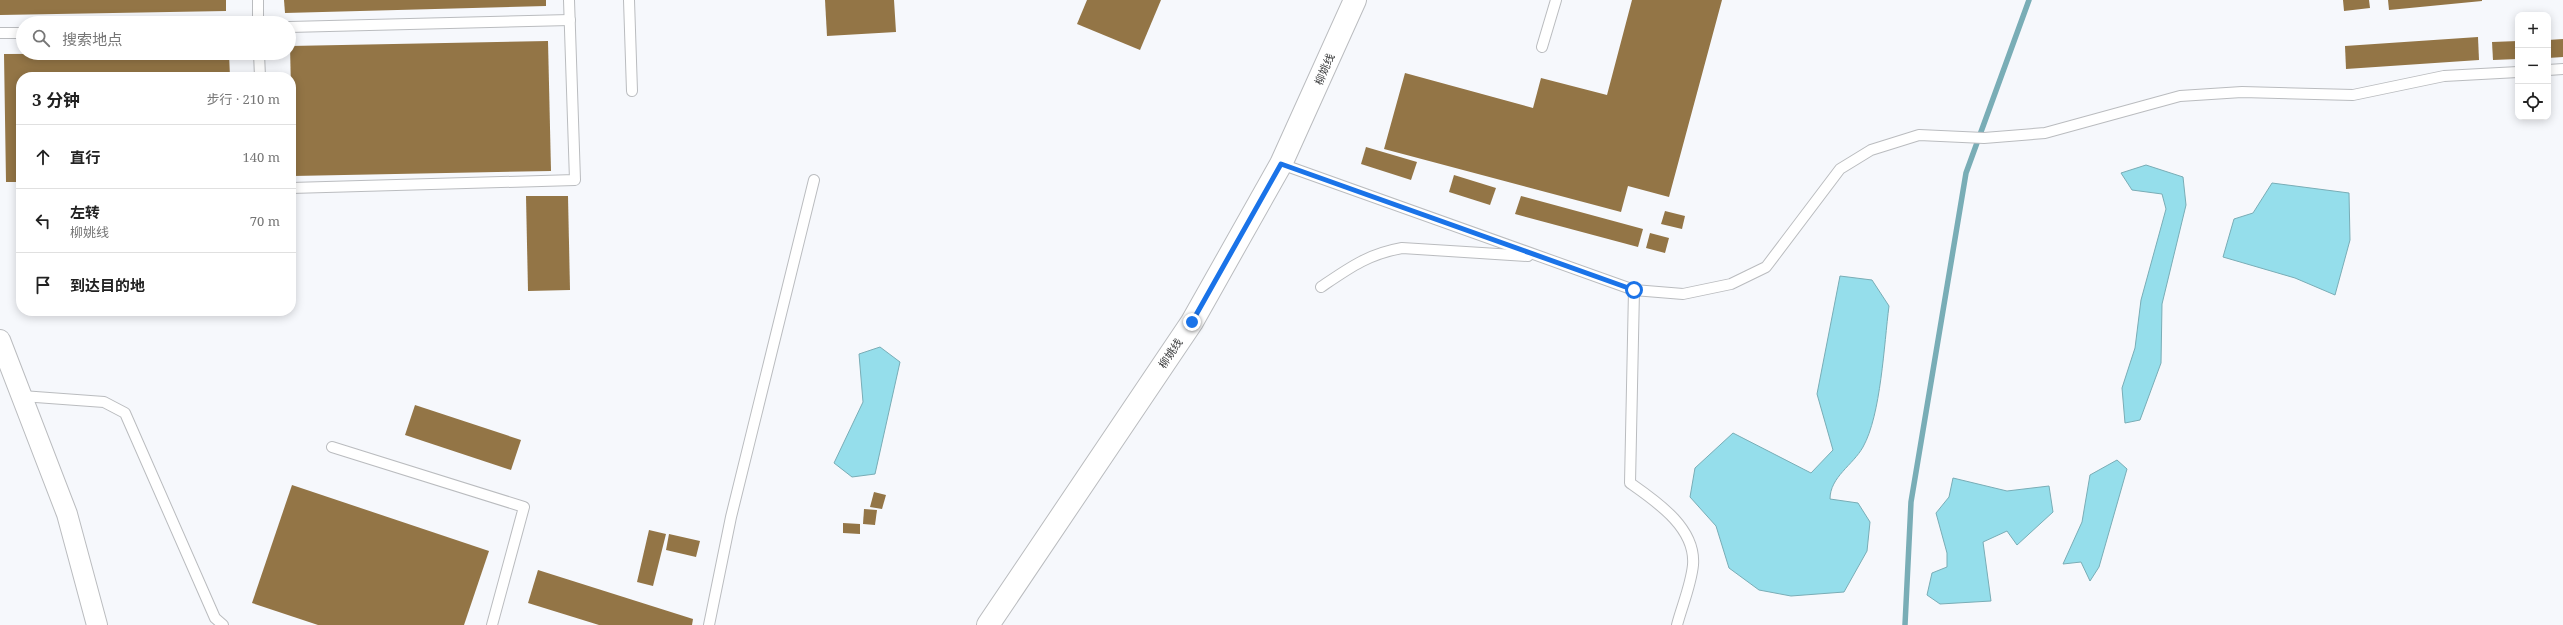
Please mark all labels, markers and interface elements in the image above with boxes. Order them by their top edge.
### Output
map controls [2515,12,2551,120]
button: + [2515,12,2551,48]
search box [16,16,296,60]
icon: search [30,27,52,49]
text: 搜索地点 [62,29,122,49]
button: − [2515,48,2551,84]
street label: 柳姚线 [1310,51,1338,87]
button: locate [2515,84,2551,120]
text: 3 分钟 [32,88,80,111]
text: 步行 · 210 m [207,90,280,108]
icon: ahead [32,146,54,168]
text: 直行 [70,147,100,167]
text: 140 m [243,148,280,166]
text: 左转 [70,202,100,222]
icon: left [32,210,54,232]
text: 70 m [250,212,280,230]
text: 柳姚线 [70,223,109,241]
icon: arrive [32,274,54,296]
text: 到达目的地 [70,275,145,295]
route start [1625,281,1643,299]
route end [1183,313,1201,331]
street label: 柳姚线 [1155,335,1185,371]

